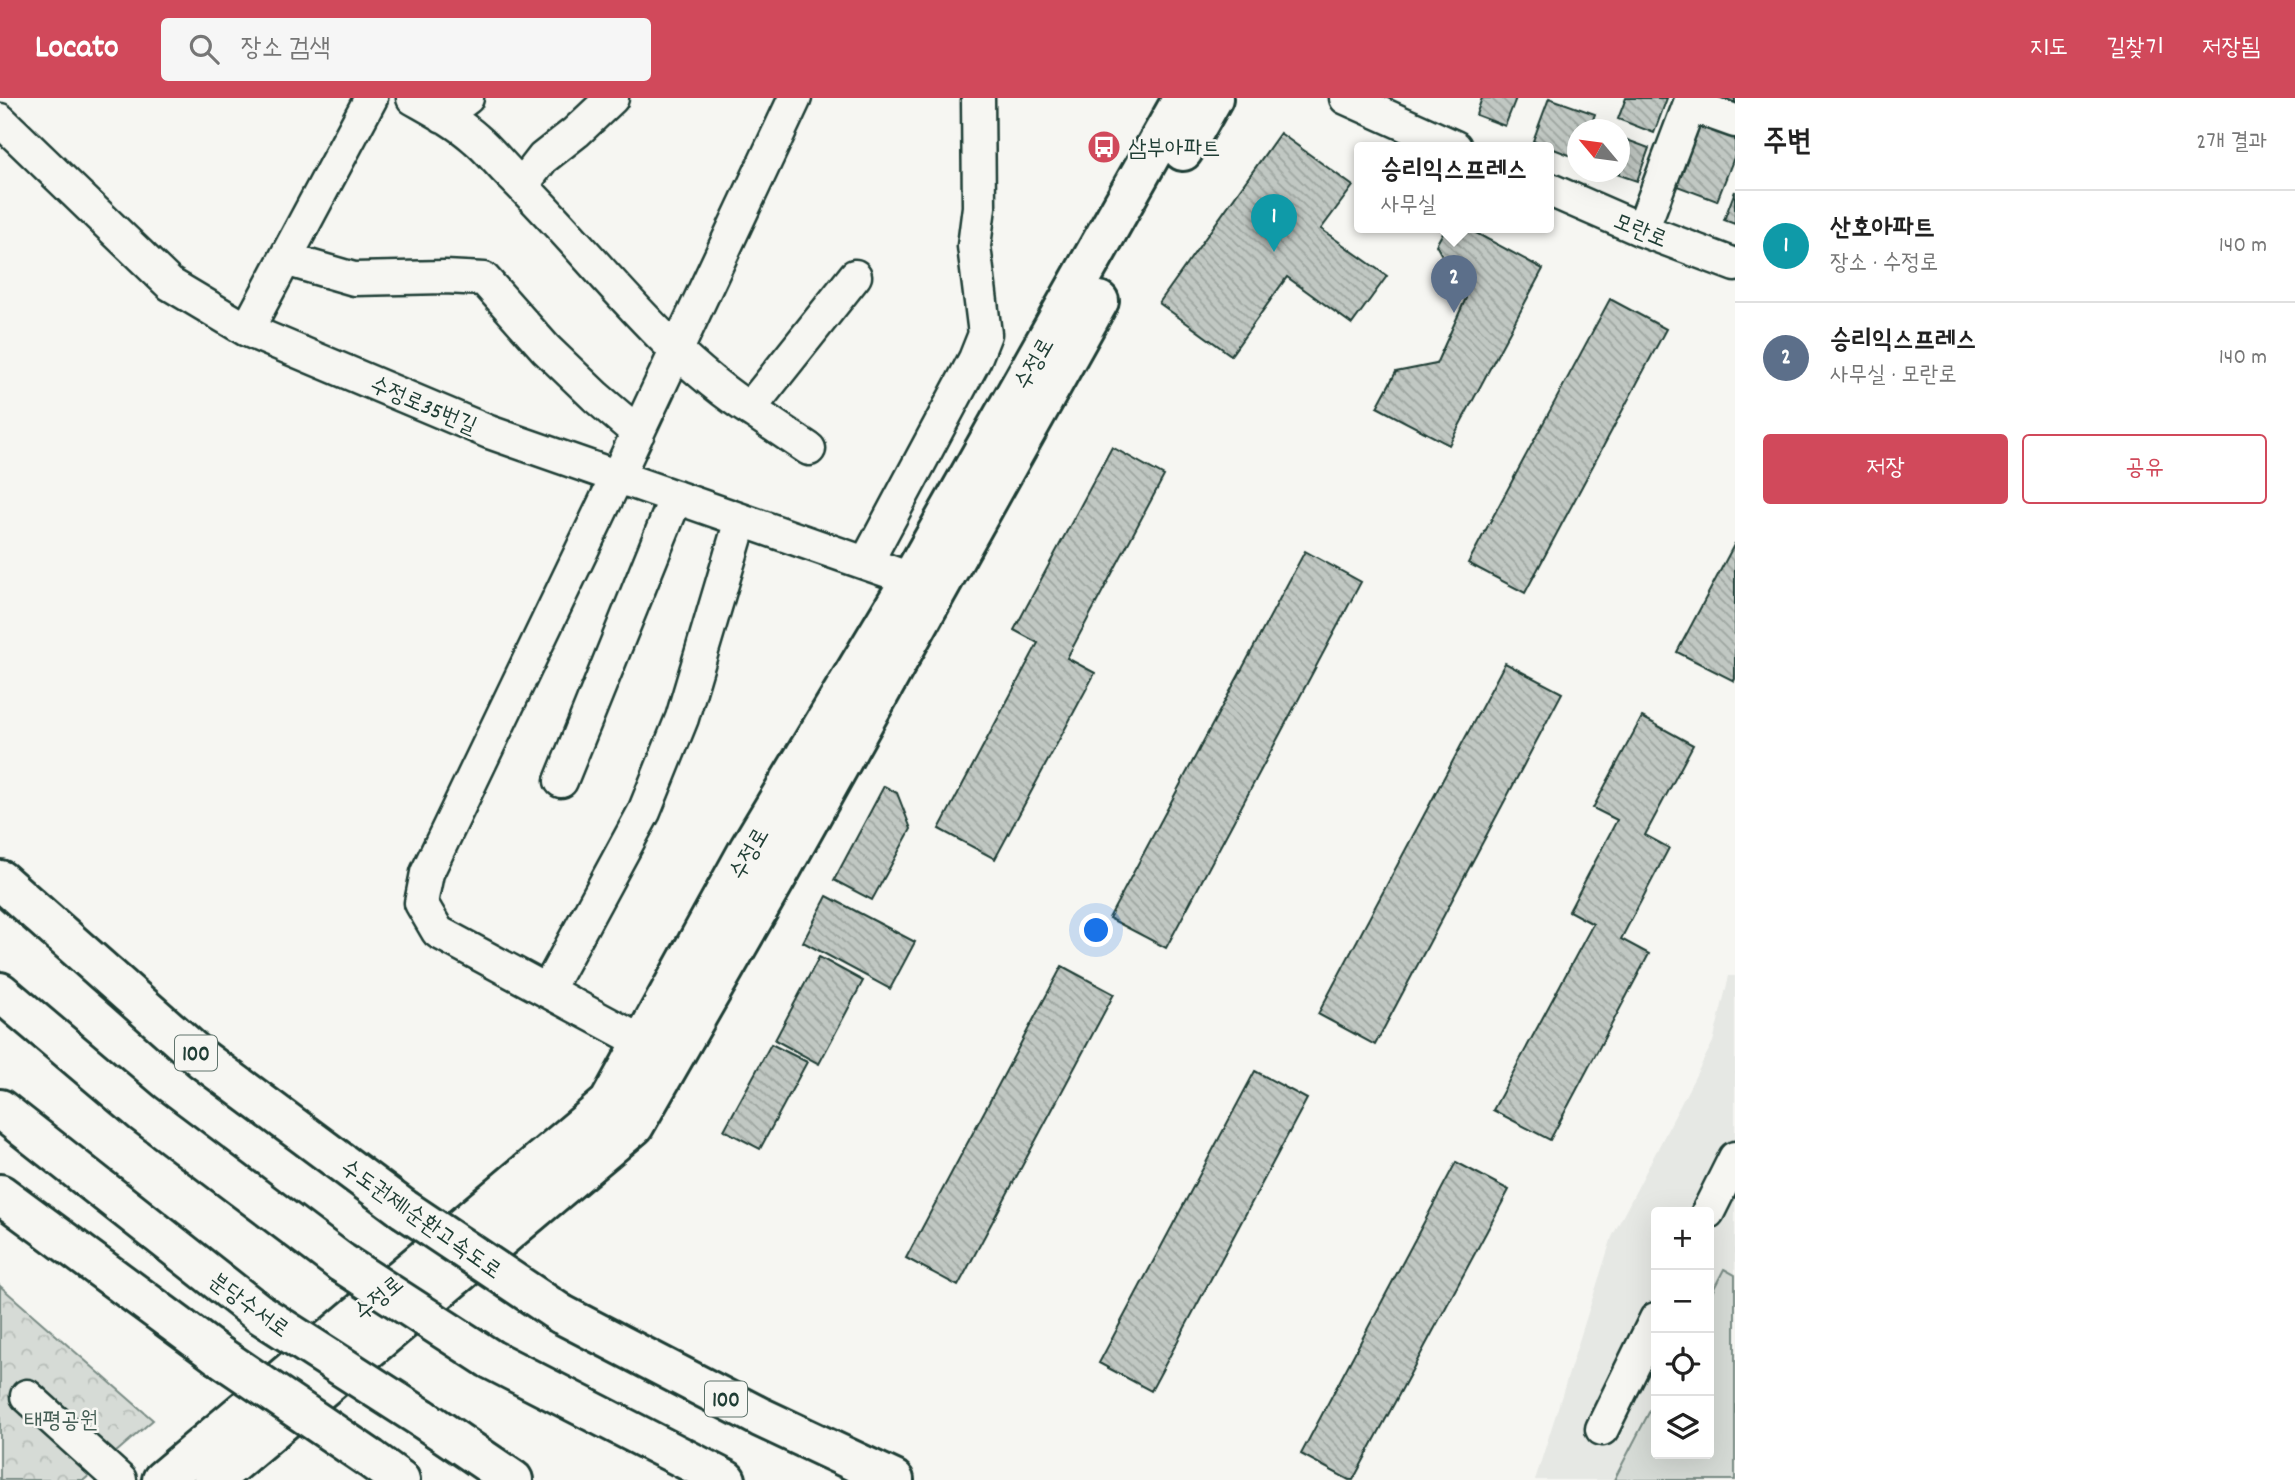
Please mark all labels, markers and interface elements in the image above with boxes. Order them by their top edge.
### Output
search box [161,18,651,81]
text: Locato [35,26,119,73]
icon: search [185,30,223,68]
text: 장소 검색 [241,31,330,68]
text: 지도 [2030,32,2068,66]
text: 길찾기 [2106,32,2164,66]
text: 저장됨 [2202,32,2260,66]
north arrow [1567,119,1630,182]
text: 주변 [1763,123,1811,166]
text: 2개 결과 [2196,127,2267,160]
bus stop icon: 삼부아파트 [1085,128,1123,166]
place label: 삼부아파트 [1128,134,1221,167]
popup [1354,142,1554,233]
text: 승리익스프레스 [1381,153,1527,190]
text: 사무실 [1381,190,1436,223]
pin: 1 [1251,194,1297,252]
street label: 모란로 [1608,207,1672,258]
text: 산호아파트 [1830,211,1935,248]
text: 1 [1783,230,1789,263]
text: 140 m [2219,230,2267,263]
text: 장소 · 수정로 [1830,248,1938,281]
pin: 2 [1431,255,1477,313]
text: 승리익스프레스 [1830,323,1976,360]
street label: 수정로 [1008,332,1064,397]
text: 2 [1781,342,1791,375]
text: 140 m [2219,342,2267,375]
text: 사무실 · 모란로 [1830,360,1957,393]
street label: 수정로35번길 [364,370,481,445]
button: 저장 [1763,434,2008,504]
button: 공유 [2022,434,2267,504]
street label: 수정로 [723,822,779,887]
your location [1079,913,1113,947]
road number: 100 [175,1035,217,1070]
street label: 수도권제1순환고속도로 [333,1153,507,1289]
map controls [1651,1207,1714,1459]
button: + [1651,1207,1714,1270]
street label: 분당수서로 [201,1266,295,1347]
street label: 수정로 [348,1269,412,1330]
button: − [1651,1270,1714,1333]
button: locate [1651,1333,1714,1396]
road number: 100 [705,1382,747,1416]
button: layers [1651,1396,1714,1459]
park label: 태평공원 [24,1406,98,1439]

